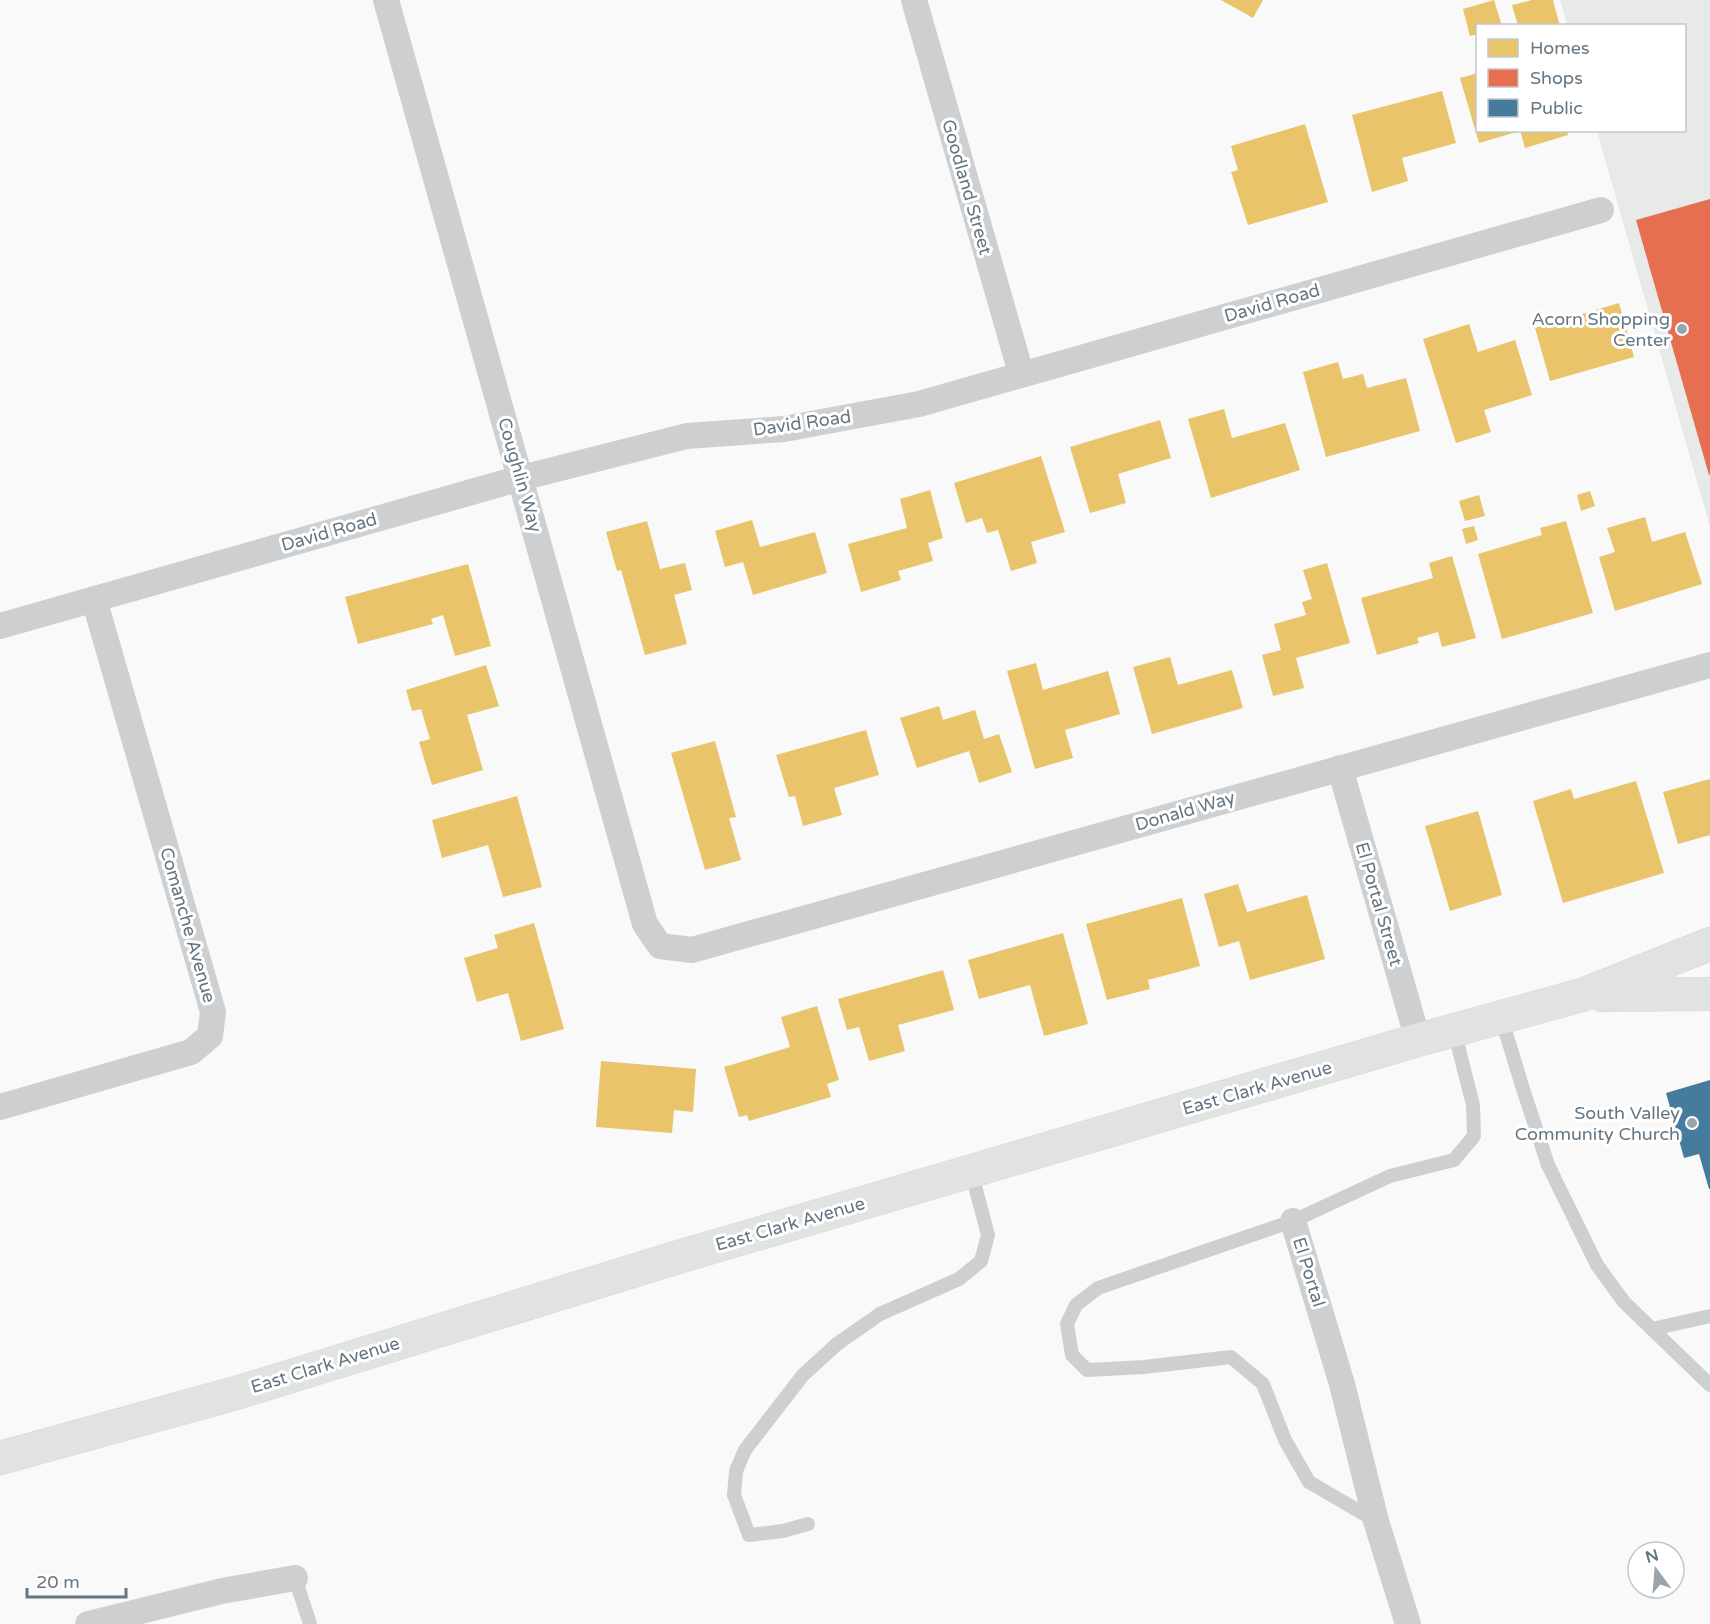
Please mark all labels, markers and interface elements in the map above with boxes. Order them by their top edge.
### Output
legend [1476,24,1686,132]
text: Homes [1530,37,1590,59]
text: Shops [1530,67,1583,89]
text: Public [1530,97,1583,119]
street label: Goodland Street [937,117,997,257]
street label: David Road [1222,279,1322,327]
place label: Acorn Shopping Center [1531,308,1670,351]
marker: Acorn Shopping Center [1675,322,1689,336]
street label: David Road [752,405,852,441]
street label: Coughlin Way [493,415,547,535]
street label: David Road [279,508,379,556]
street label: Donald Way [1133,786,1238,836]
street label: El Portal Street [1351,839,1407,969]
street label: Comanche Avenue [155,845,221,1005]
street label: East Clark Avenue [1180,1056,1334,1120]
place label: South Valley Community Church [1515,1102,1680,1145]
marker: South Valley Community Church [1685,1116,1699,1130]
street label: East Clark Avenue [713,1192,867,1256]
street label: El Portal [1288,1234,1330,1310]
street label: East Clark Avenue [248,1332,402,1398]
north arrow [1626,1540,1686,1600]
text: N [1643,1545,1661,1568]
scale bar [27,1561,126,1599]
text: 20 m [36,1571,80,1593]

